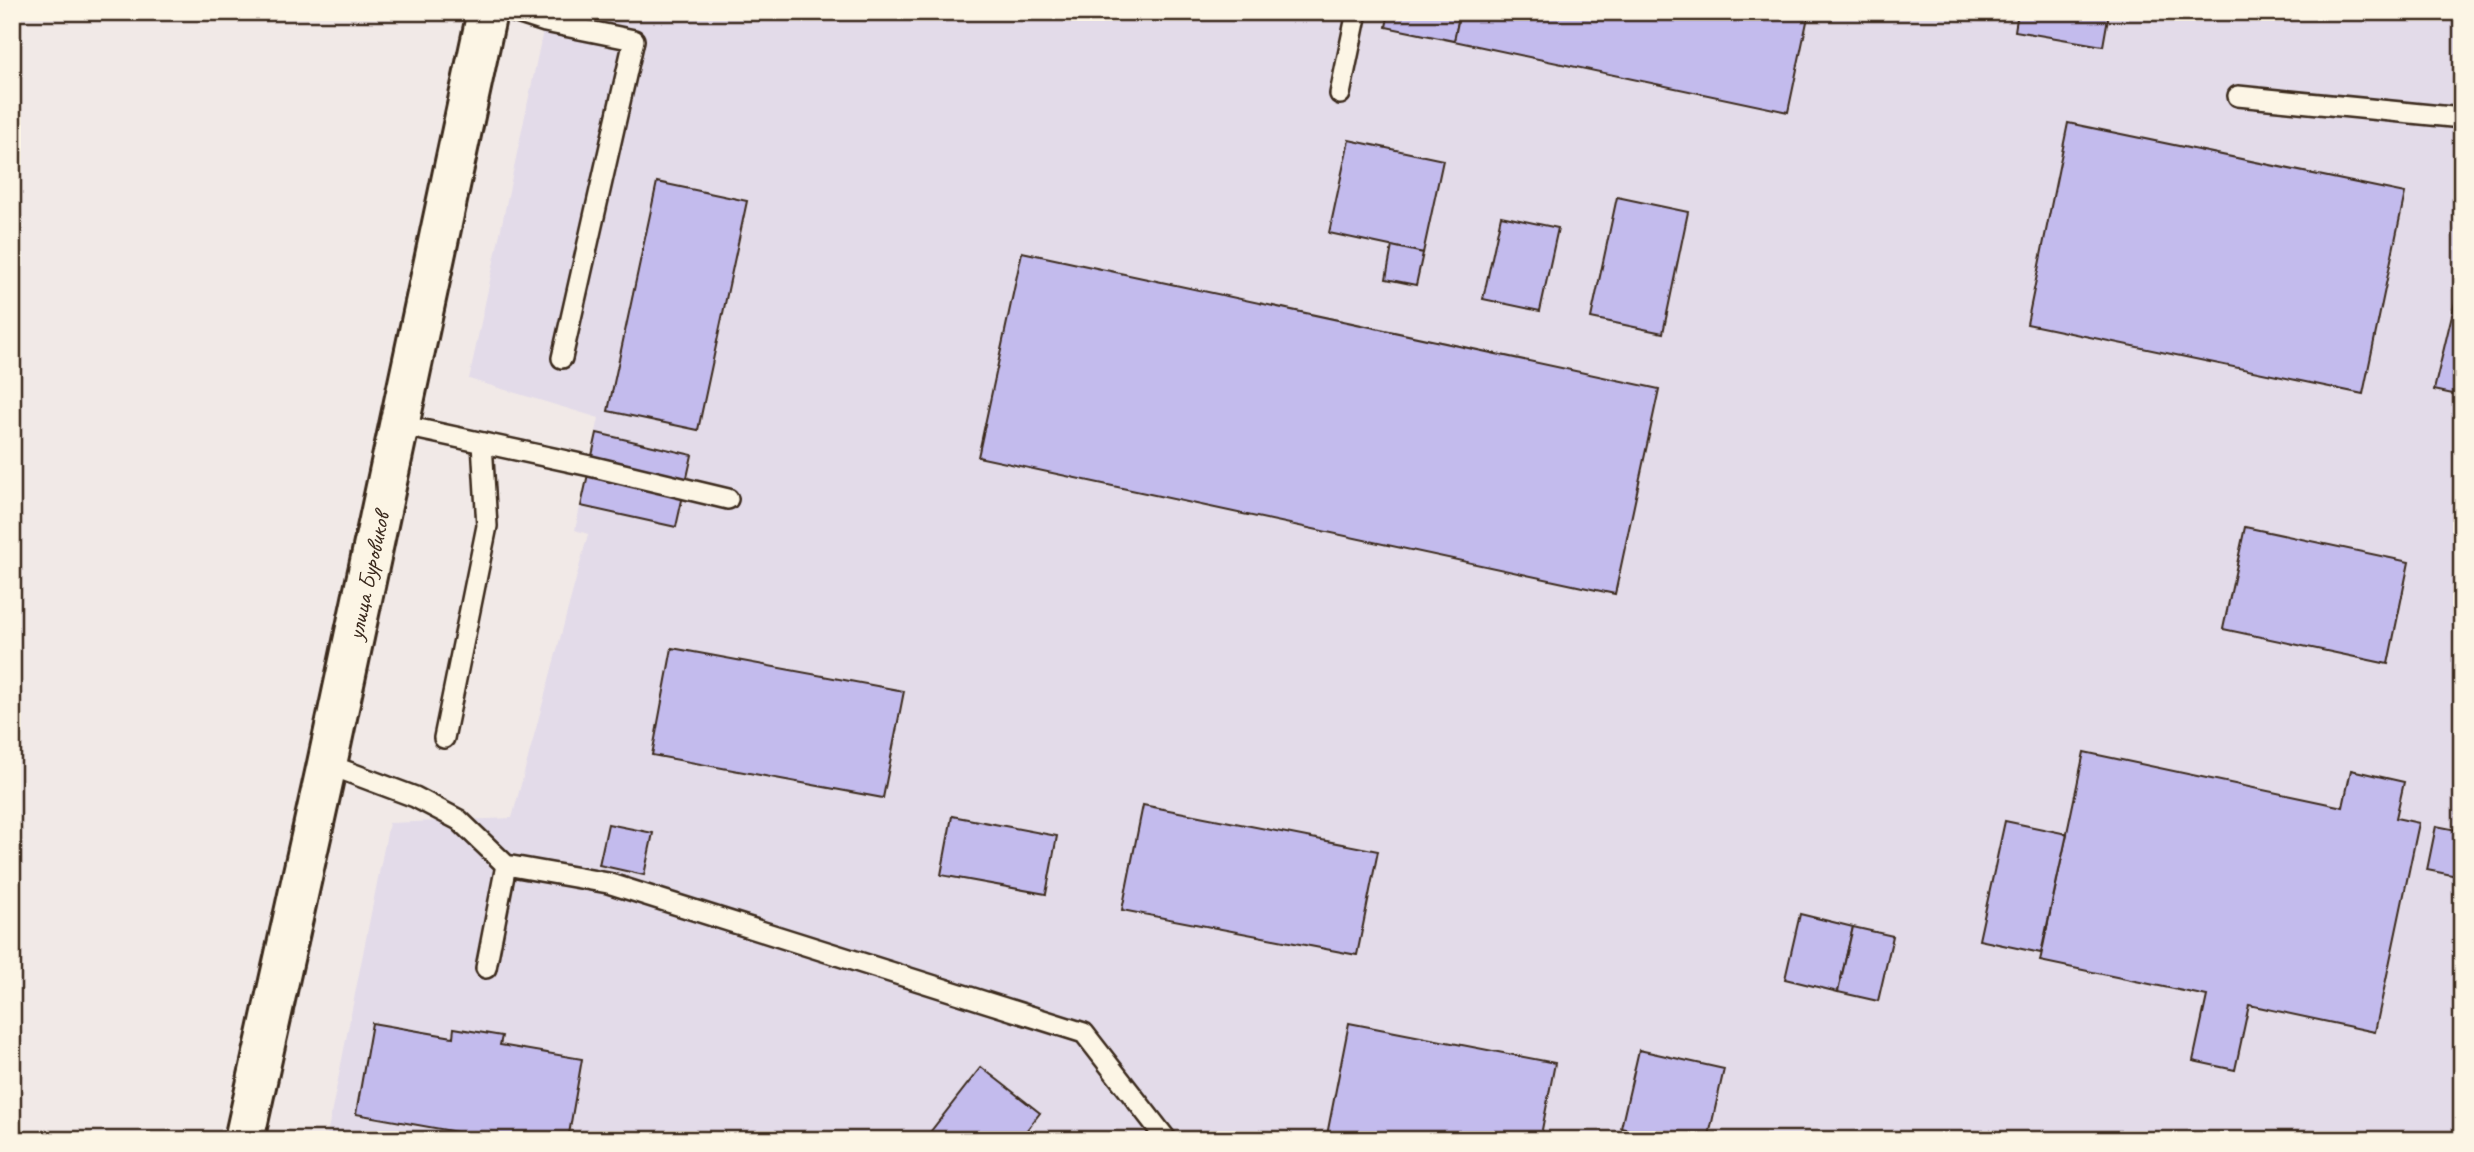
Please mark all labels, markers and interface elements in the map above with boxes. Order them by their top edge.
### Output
street label: улица Буровиков [339,505,397,644]

